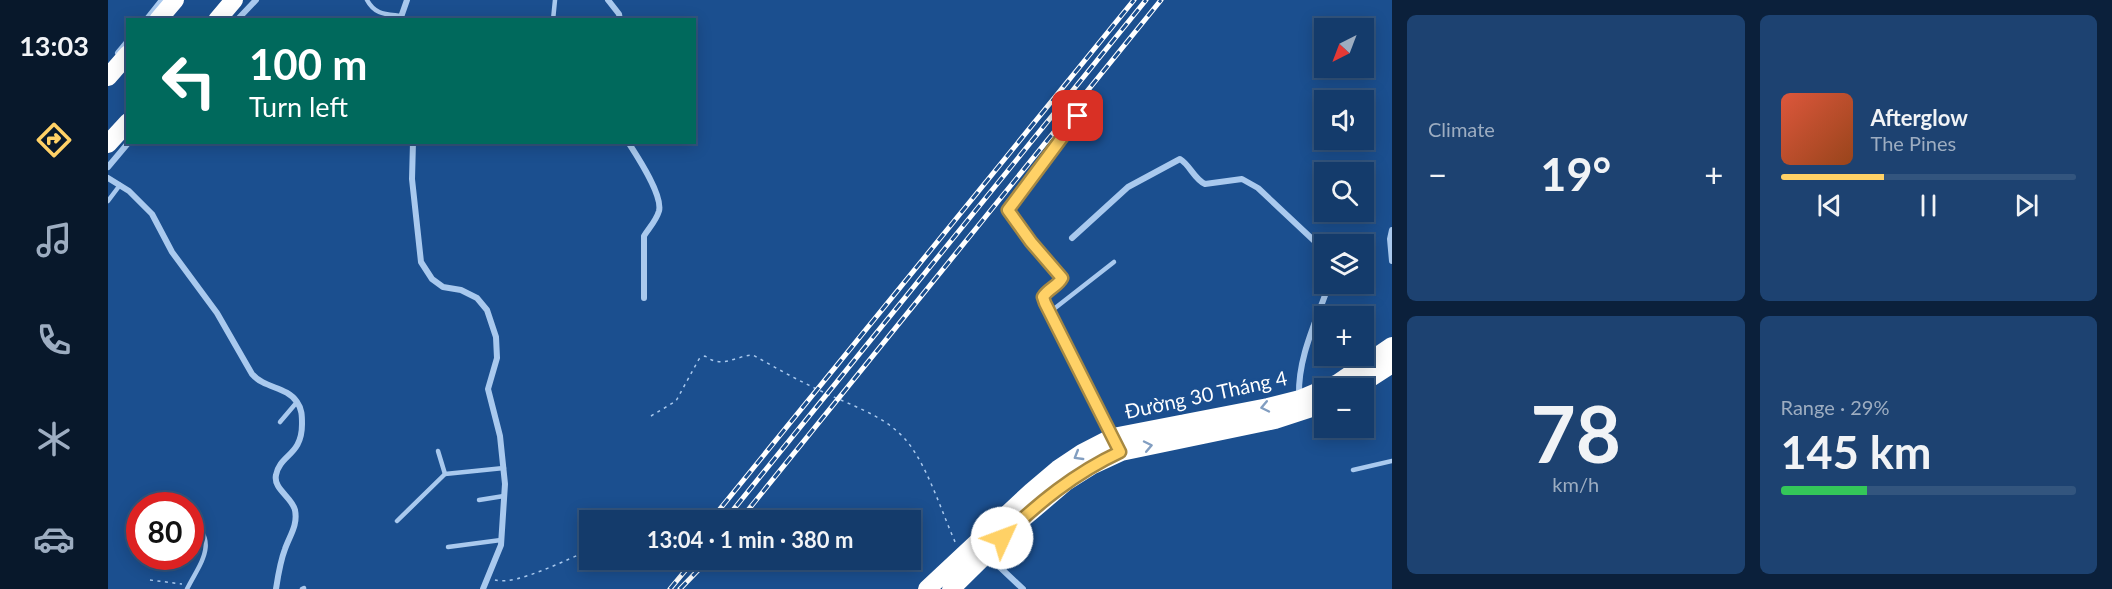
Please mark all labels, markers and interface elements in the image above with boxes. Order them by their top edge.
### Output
north arrow [1314,18,1374,78]
map controls [1314,18,1374,438]
text: 13:03 [19,29,89,62]
text: 100 m [249,39,367,89]
icon: left [150,42,228,120]
text: Turn left [249,90,348,123]
pin [1052,90,1103,141]
button: sound [1314,90,1374,150]
icon: arrive [1061,99,1094,132]
text: Afterglow [1871,104,1968,131]
text: Climate [1428,117,1495,141]
icon: directions [33,119,75,161]
text: The Pines [1871,131,1956,155]
text: 19° [1540,147,1611,201]
text: − [1428,154,1447,194]
text: + [1704,154,1724,194]
button: search [1314,162,1374,222]
icon: previous [1813,189,1846,222]
icon: pause [1912,189,1945,222]
icon: next [2010,189,2043,222]
icon: music [33,219,75,261]
button: layers [1314,234,1374,294]
button: + [1314,306,1374,366]
icon: phone [33,319,75,361]
street label: Đường 30 Tháng 4 [1122,365,1290,423]
button: − [1314,378,1374,438]
text: 78 [1531,386,1621,480]
text: Range · 29% [1781,395,1889,419]
one-way arrow [1260,400,1270,413]
icon: climate [33,418,75,460]
text: 145 km [1781,425,1931,479]
one-way arrow [1143,440,1153,453]
one-way arrow [1073,449,1084,460]
text: km/h [1552,472,1599,496]
speed limit sign: 80 [126,492,204,570]
position arrow [970,506,1034,570]
icon: car [33,518,75,560]
text: 13:04 · 1 min · 380 m [647,526,853,553]

